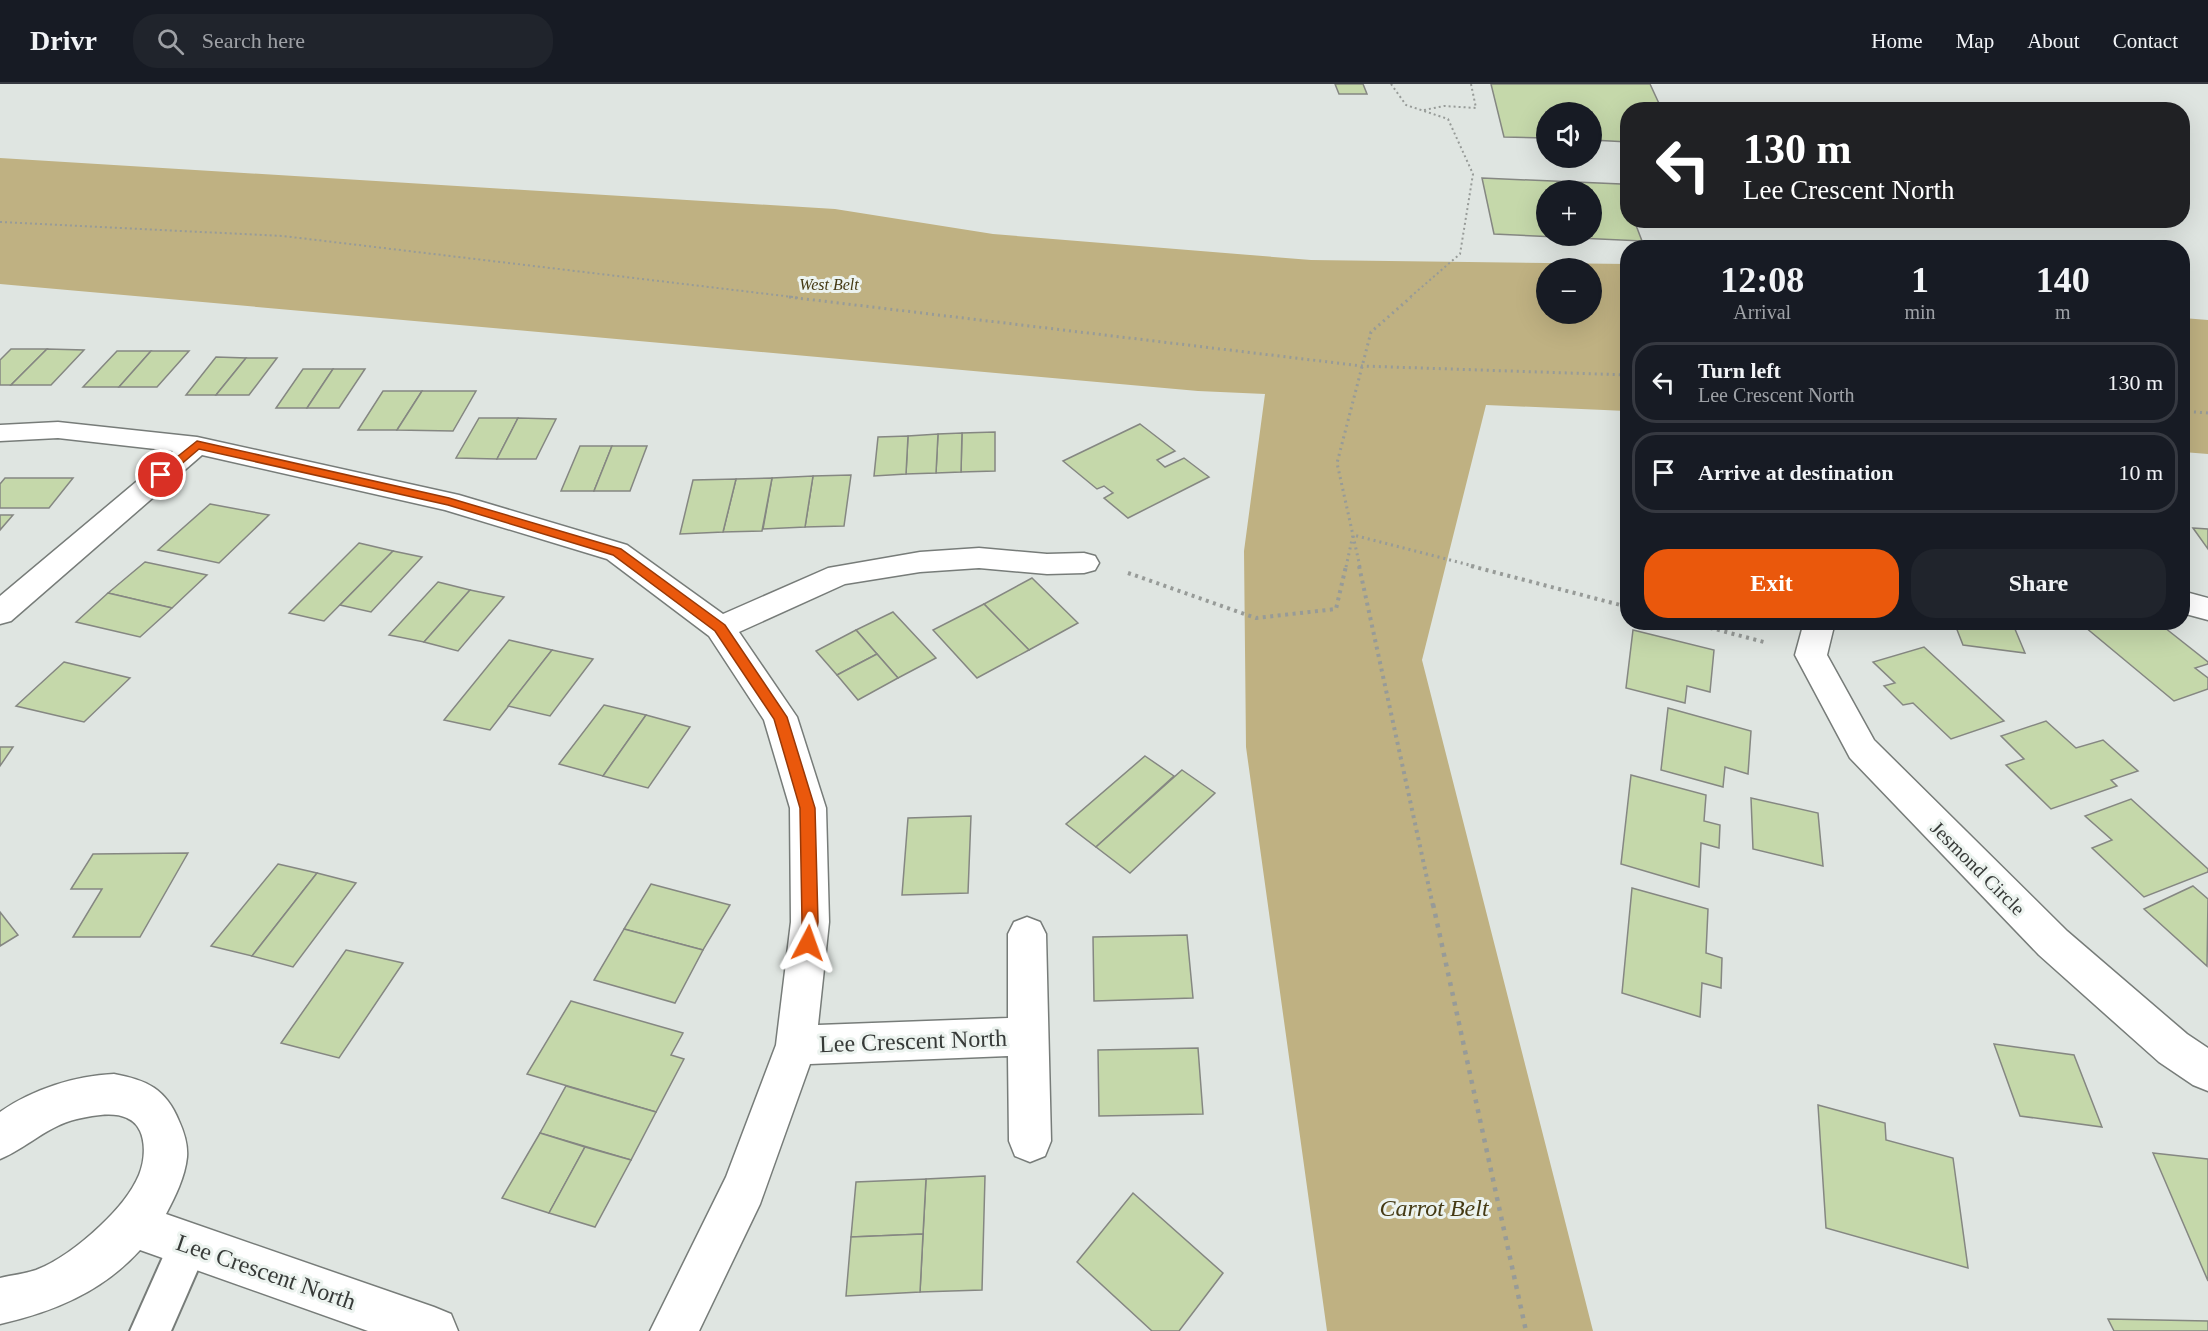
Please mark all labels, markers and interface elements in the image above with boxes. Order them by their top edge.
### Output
search box [133,14,553,68]
text: Drivr [30,25,97,56]
icon: search [154,25,187,58]
text: Search here [202,28,305,53]
text: Home [1871,29,1923,53]
text: Map [1956,29,1994,53]
text: About [2027,29,2080,53]
text: Contact [2113,29,2178,53]
map controls [1536,102,1602,324]
button: sound [1536,102,1602,168]
icon: left [1644,126,1722,204]
text: 130 m [1743,126,1852,172]
text: Lee Crescent North [1743,175,1954,205]
button: + [1536,180,1602,246]
button: − [1536,258,1602,324]
text: 12:08 [1720,260,1804,300]
text: 1 [1911,260,1929,300]
text: 140 [2036,260,2090,300]
park label: West Belt [799,276,859,293]
text: Arrival [1733,301,1791,323]
text: min [1904,301,1936,323]
text: m [2055,301,2071,323]
text: Turn left [1698,358,1781,383]
icon: left [1647,366,1680,399]
text: 130 m [2107,370,2163,395]
text: Lee Crescent North [1698,384,1855,406]
pin [135,449,186,500]
icon: arrive [1647,456,1680,489]
icon: arrive [144,458,177,491]
text: Arrive at destination [1698,460,1894,485]
text: 10 m [2118,460,2163,485]
button: Exit [1644,549,1899,618]
button: Share [1911,549,2166,618]
street label: Jesmond Circle [1926,816,2030,920]
position arrow [776,911,840,975]
street label: Lee Crescent North [819,1025,1007,1057]
park label: Carrot Belt [1379,1195,1490,1221]
street label: Lee Crescent North [173,1229,359,1315]

